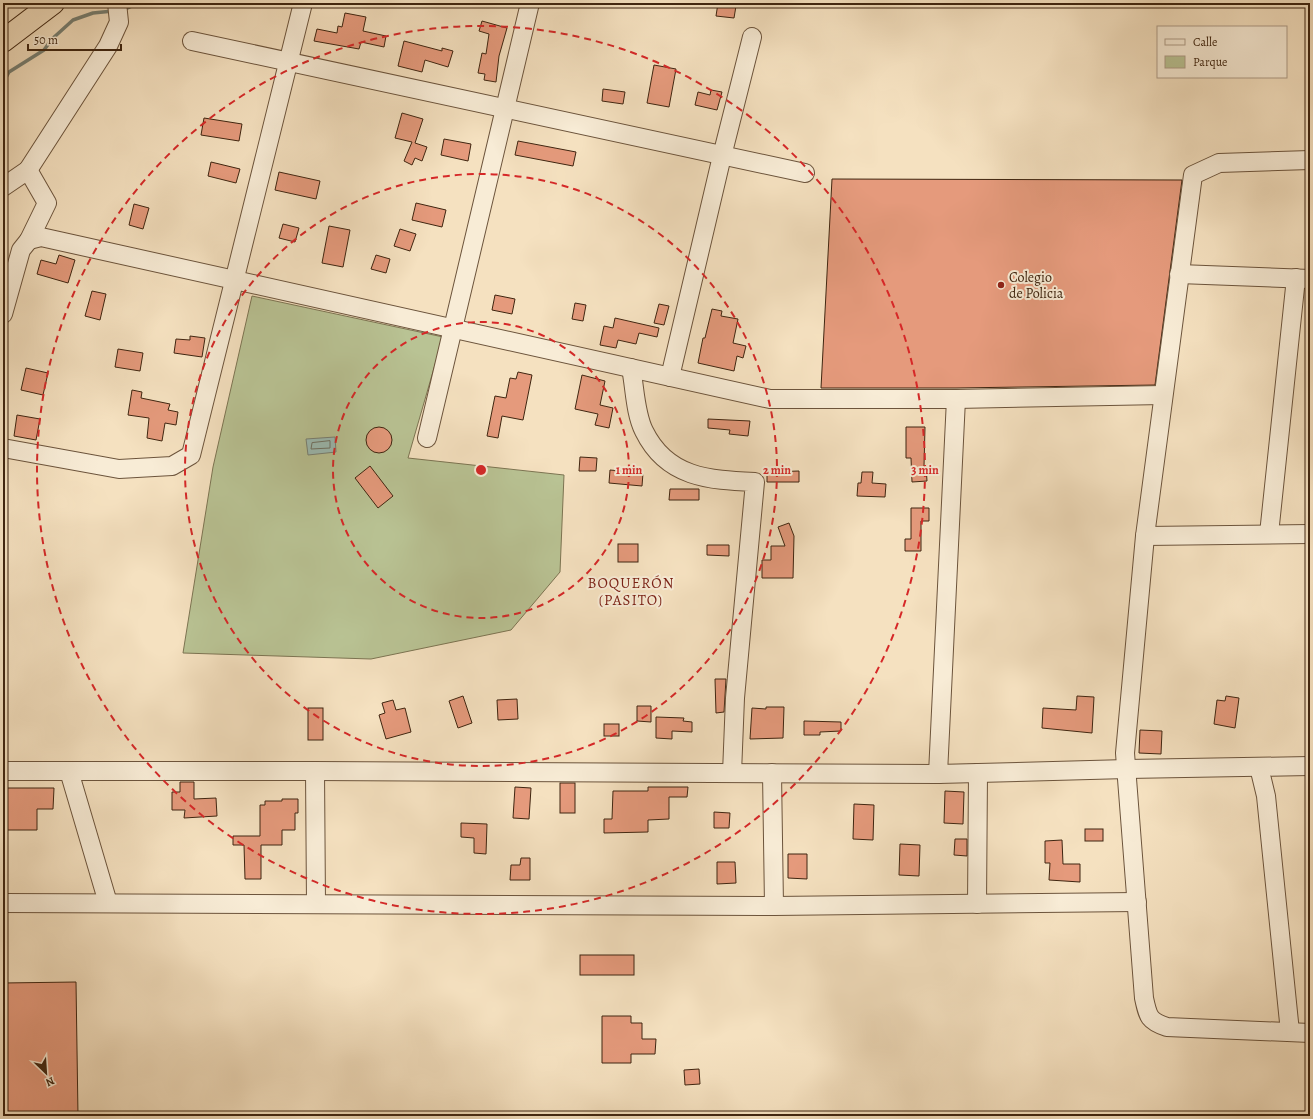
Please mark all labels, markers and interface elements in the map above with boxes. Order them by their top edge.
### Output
scale bar [28,26,121,52]
legend [1157,26,1287,78]
text: 50 m [34,32,58,48]
text: Calle [1193,34,1217,50]
text: Parque [1193,54,1228,70]
place label: Colegio de Policia [1009,268,1064,303]
marker: Colegio de Policia [996,280,1006,290]
text: 1 min [616,462,643,478]
text: 2 min [763,462,791,478]
text: 3 min [911,462,939,478]
centre of rings [474,463,488,477]
district label: BOQUERÓN (PASITO) [587,573,675,610]
north arrow [26,1053,66,1093]
text: N [43,1073,57,1090]

